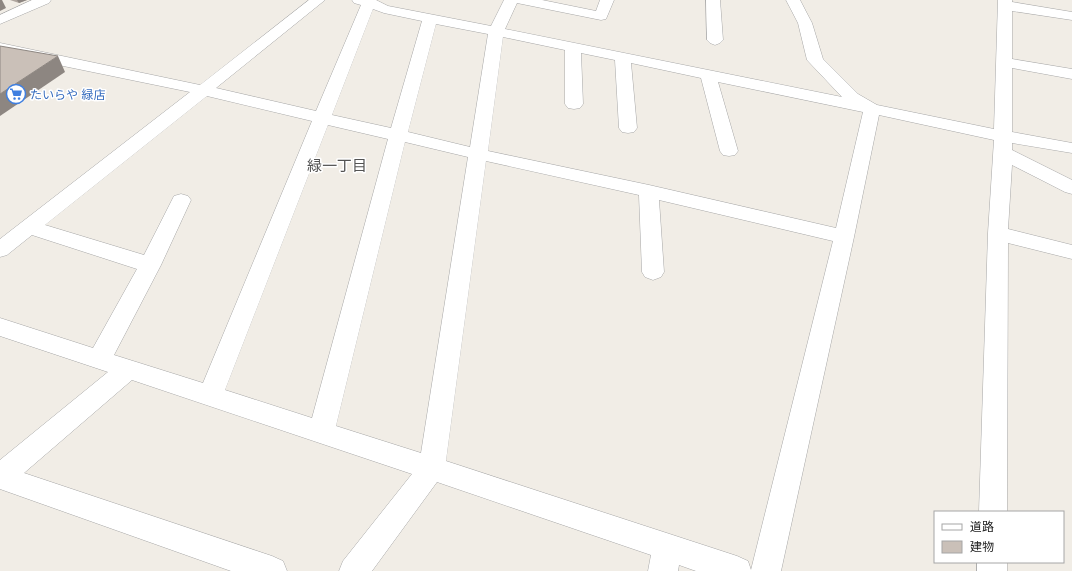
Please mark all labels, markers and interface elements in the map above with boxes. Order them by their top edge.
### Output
supermarket icon: たいらや 緑店 [5,83,27,105]
place label: たいらや 緑店 [30,87,105,102]
district label: 緑一丁目 [307,156,367,175]
legend [934,511,1064,563]
text: 道路 [970,519,994,534]
text: 建物 [970,539,994,554]

